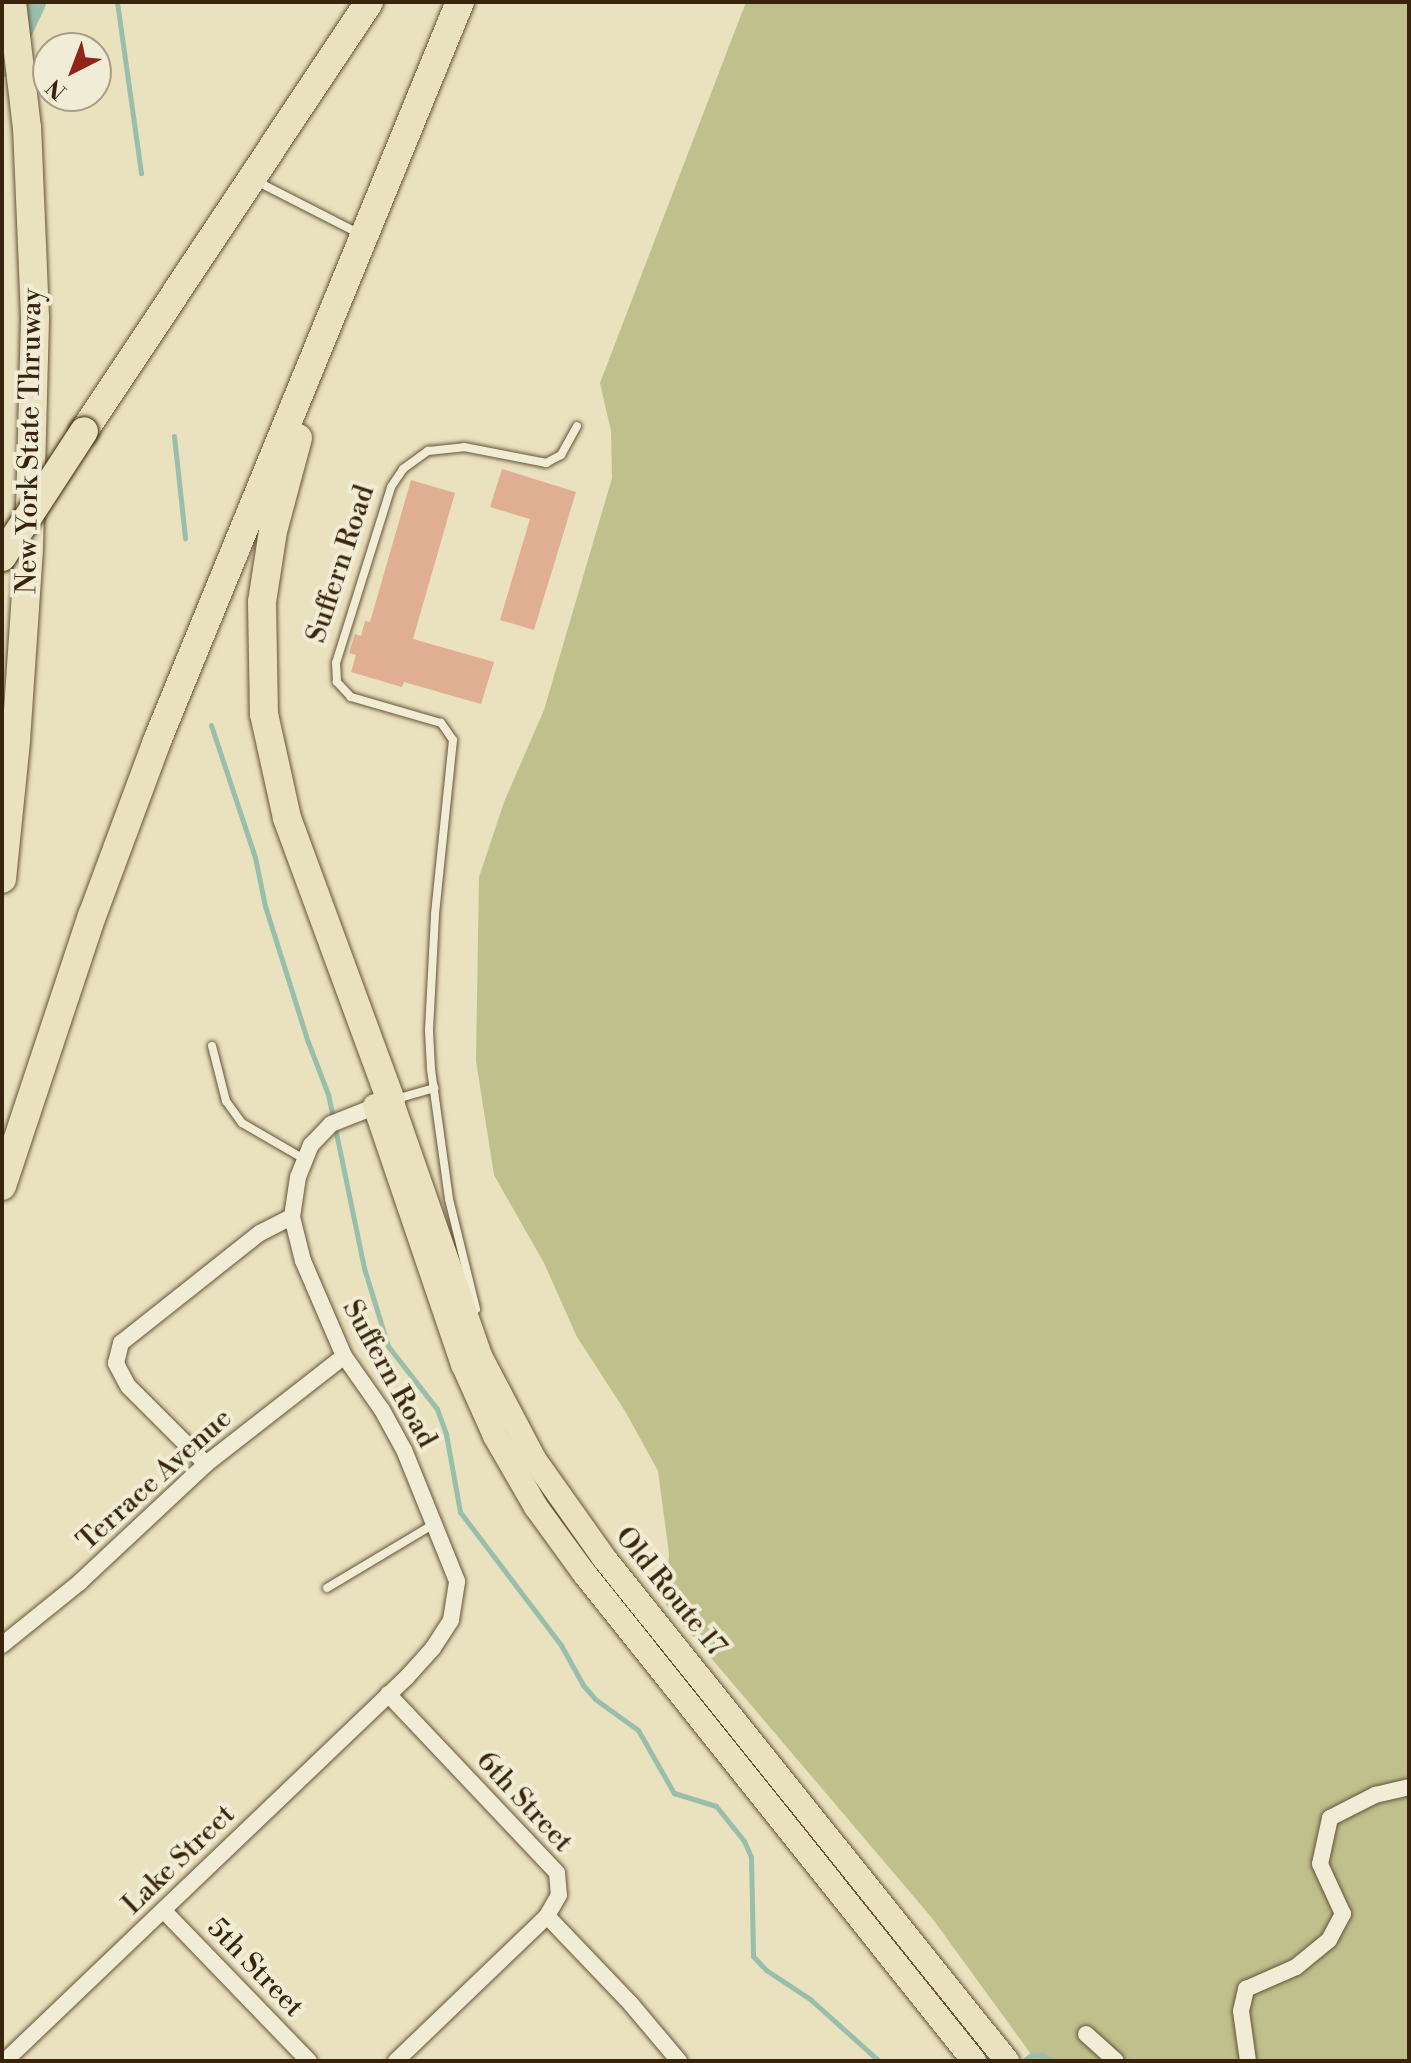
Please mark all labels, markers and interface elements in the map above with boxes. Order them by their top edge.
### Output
north arrow [32,32,112,112]
text: N [41,73,72,105]
street label: New York State Thruway [11,288,49,594]
street label: Suffern Road [300,481,382,647]
street label: Suffern Road [335,1294,443,1454]
street label: Terrace Avenue [71,1402,239,1558]
street label: Old Route 17 [608,1520,732,1664]
street label: 6th Street [469,1745,579,1859]
street label: Lake Street [116,1798,242,1922]
street label: 5th Street [200,1912,310,2024]

